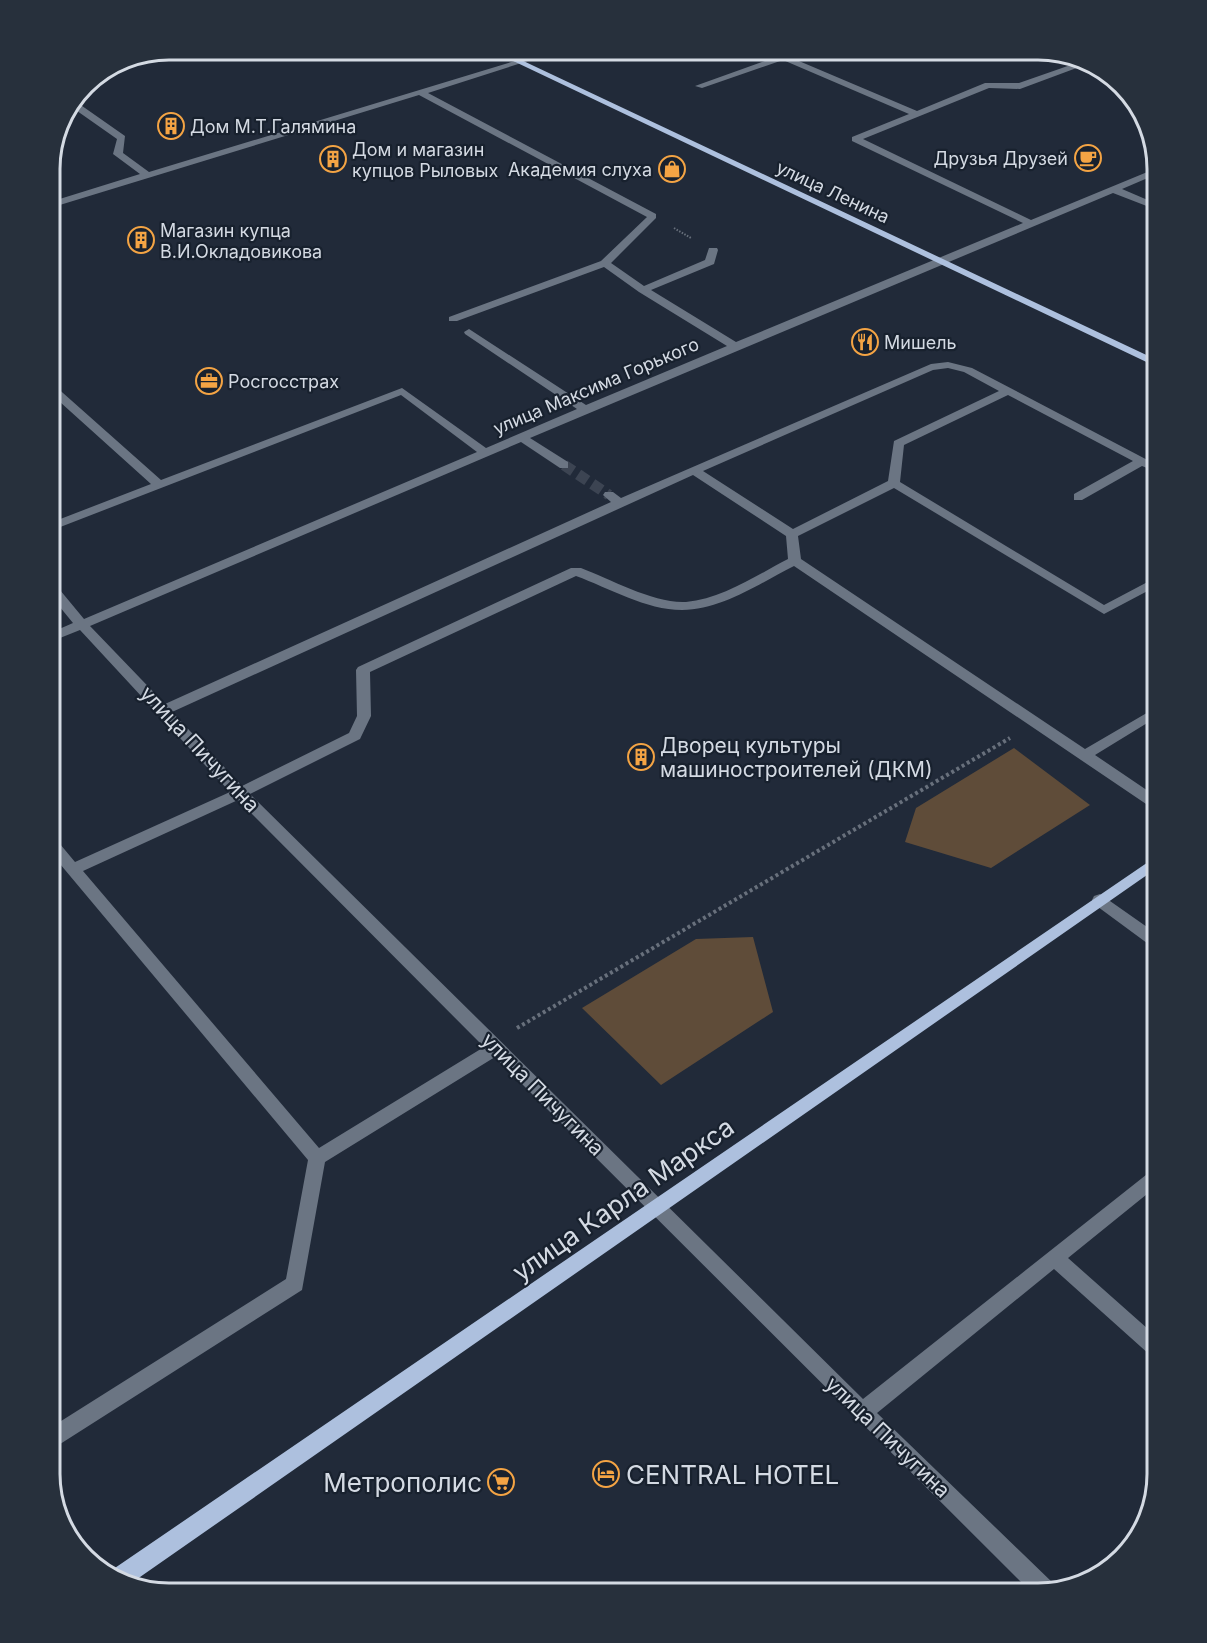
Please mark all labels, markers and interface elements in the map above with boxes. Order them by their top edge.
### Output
building icon: Дом М.Т.Галямина [156,111,186,141]
place label: Дом М.Т.Галямина [190,116,356,137]
place label: Дом и магазин купцов Рыловых [352,139,499,181]
cafe icon: Друзья Друзей [1073,143,1103,173]
building icon: Дом и магазин купцов Рыловых [318,144,348,174]
place label: Друзья Друзей [934,148,1068,169]
shop icon: Академия слуха [657,154,687,184]
street label: улица Ленина [773,157,893,227]
place label: Академия слуха [508,159,652,180]
place label: Магазин купца В.И.Окладовикова [160,220,322,262]
building icon: Магазин купца В.И.Окладовикова [126,225,156,255]
restaurant icon: Мишель [850,327,880,357]
place label: Мишель [884,332,957,353]
street label: улица Максима Горького [490,333,702,439]
office icon: Росгосстрах [194,366,224,396]
place label: Росгосстрах [228,371,339,392]
street label: улица Пичугина [135,681,265,817]
place label: Дворец культуры машиностроителей (ДКМ) [660,733,933,782]
building icon: Дворец культуры машиностроителей (ДКМ) [626,742,656,772]
street label: улица Пичугина [476,1027,610,1161]
street label: улица Карла Маркса [506,1111,740,1287]
street label: улица Пичугина [821,1371,955,1503]
hotel icon: СENTRAL HOTEL [591,1459,621,1489]
place label: СENTRAL HOTEL [626,1459,839,1490]
place label: Метрополис [323,1467,482,1498]
supermarket icon: Метрополис [486,1467,516,1497]

